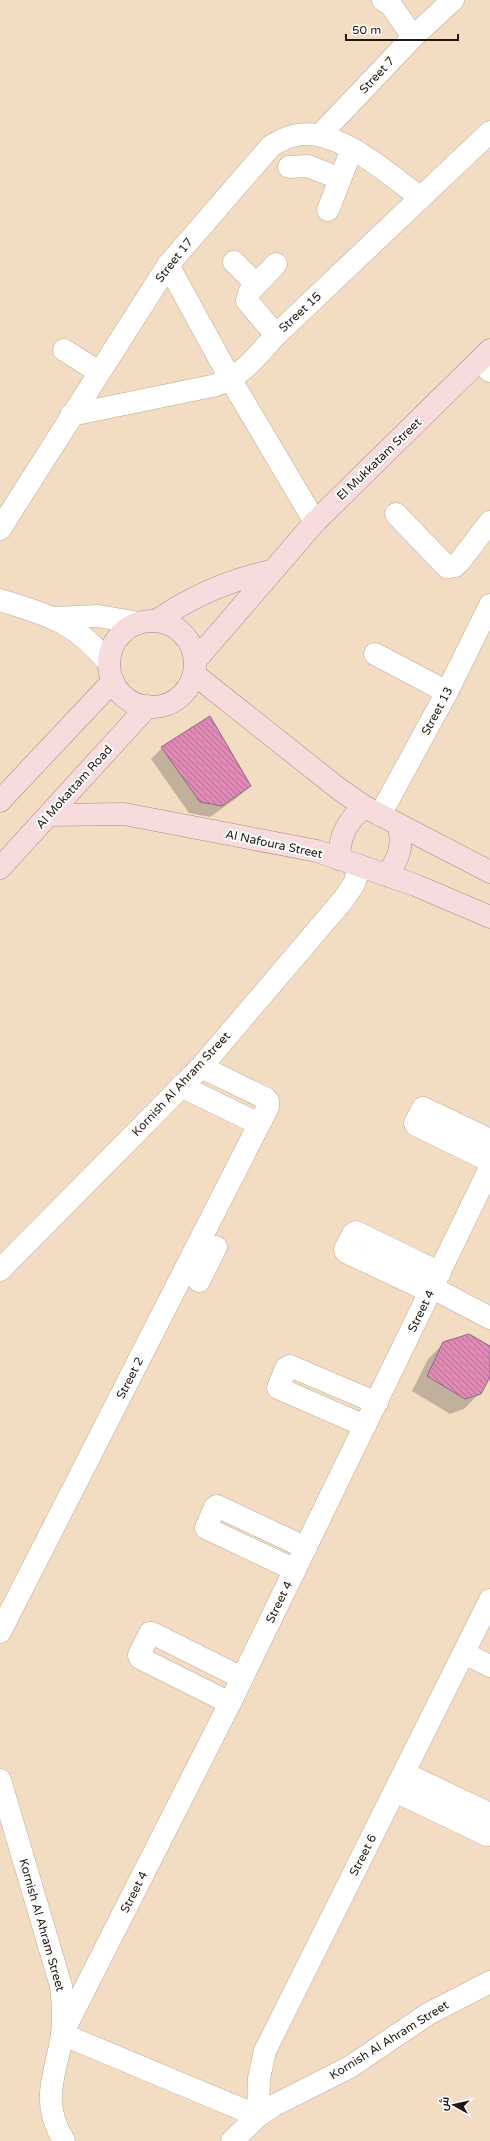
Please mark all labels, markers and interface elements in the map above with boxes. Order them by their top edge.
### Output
scale bar [346,16,458,42]
text: 50 m [352,23,381,37]
street label: Street 7 [357,54,397,96]
street label: Street 17 [152,235,196,285]
street label: Street 15 [276,289,324,335]
street label: El Mukkatam Street [334,415,424,503]
street label: Street 13 [418,685,456,737]
street label: Al Mokattam Road [33,743,115,831]
street label: Al Nafoura Street [224,827,324,861]
street label: Kornish Al Ahram Street [129,1029,233,1139]
street label: Street 4 [405,1287,437,1334]
street label: Street 2 [114,1355,146,1401]
street label: Street 4 [263,1578,295,1625]
street label: Street 6 [347,1832,379,1878]
street label: Kornish Al Ahram Street [16,1857,68,1993]
street label: Street 4 [118,1868,151,1915]
street label: Kornish Al Ahram Street [327,1997,451,2082]
north arrow [434,2085,474,2125]
text: ش [437,2096,452,2112]

